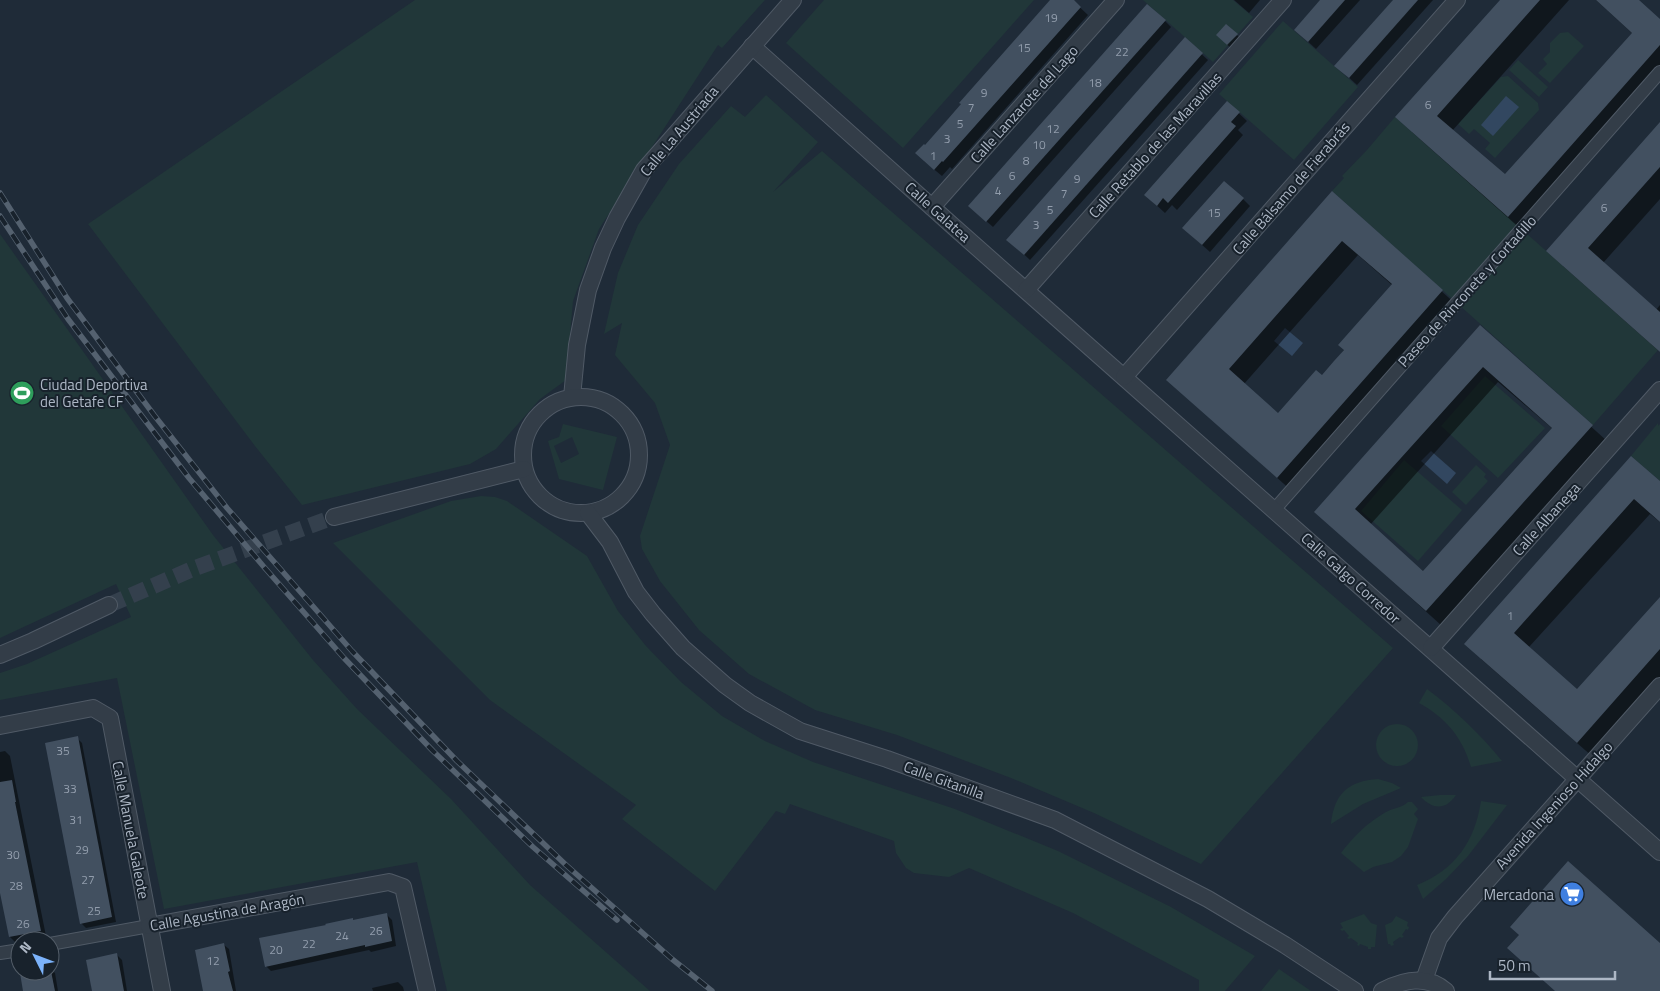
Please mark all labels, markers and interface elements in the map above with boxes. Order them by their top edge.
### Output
house number: 19 [1044,8,1058,27]
house number: 15 [1017,38,1031,57]
street label: Calle Lanzarote del Lago [965,40,1084,168]
house number: 22 [1115,42,1129,61]
street label: Calle Retablo de las Maravillas [1083,67,1227,223]
house number: 18 [1088,73,1102,92]
street label: Calle La Austriada [634,80,724,181]
house number: 9 [981,83,988,102]
house number: 6 [1425,95,1432,114]
house number: 7 [968,98,974,117]
house number: 5 [957,114,964,133]
street label: Calle Bálsamo de Fierabrás [1227,116,1355,260]
house number: 12 [1046,119,1060,138]
house number: 3 [944,129,950,148]
house number: 10 [1032,135,1046,154]
house number: 1 [930,146,936,165]
house number: 8 [1023,151,1030,170]
house number: 6 [1009,166,1016,185]
house number: 9 [1074,169,1081,188]
street label: Calle Galatea [900,176,976,248]
house number: 4 [995,181,1002,200]
house number: 7 [1061,184,1067,203]
house number: 6 [1601,198,1608,217]
house number: 5 [1047,200,1054,219]
house number: 15 [1207,203,1221,222]
street label: Paseo de Rinconete y Cortadillo [1392,210,1542,372]
house number: 3 [1033,215,1039,234]
place label: Ciudad Deportiva del Getafe CF [40,373,148,413]
sports icon: Ciudad Deportiva del Getafe CF [9,380,35,406]
street label: Calle Albanega [1507,477,1586,561]
street label: Calle Galgo Corredor [1296,527,1406,629]
house number: 1 [1507,606,1513,625]
street label: Avenida Ingenioso Hidalgo [1490,736,1618,874]
house number: 35 [56,741,70,760]
street label: Calle Gitanilla [900,755,988,805]
street label: Calle Manuela Galeote [106,759,156,901]
house number: 33 [63,779,77,798]
house number: 31 [69,810,83,829]
house number: 29 [75,840,89,859]
house number: 30 [6,845,20,864]
house number: 27 [81,870,95,889]
house number: 28 [9,876,23,895]
supermarket icon: Mercadona [1559,881,1585,907]
place label: Mercadona [1483,883,1554,906]
street label: Calle Agustina de Aragón [148,887,306,937]
house number: 25 [87,901,101,920]
house number: 26 [16,914,30,933]
house number: 26 [369,921,383,940]
house number: 24 [335,926,349,945]
north arrow [10,931,60,981]
house number: 22 [302,934,316,953]
text: N [14,936,36,958]
house number: 20 [269,940,283,959]
scale bar [1490,948,1615,980]
house number: 12 [206,951,220,970]
text: 50 m [1498,954,1531,977]

